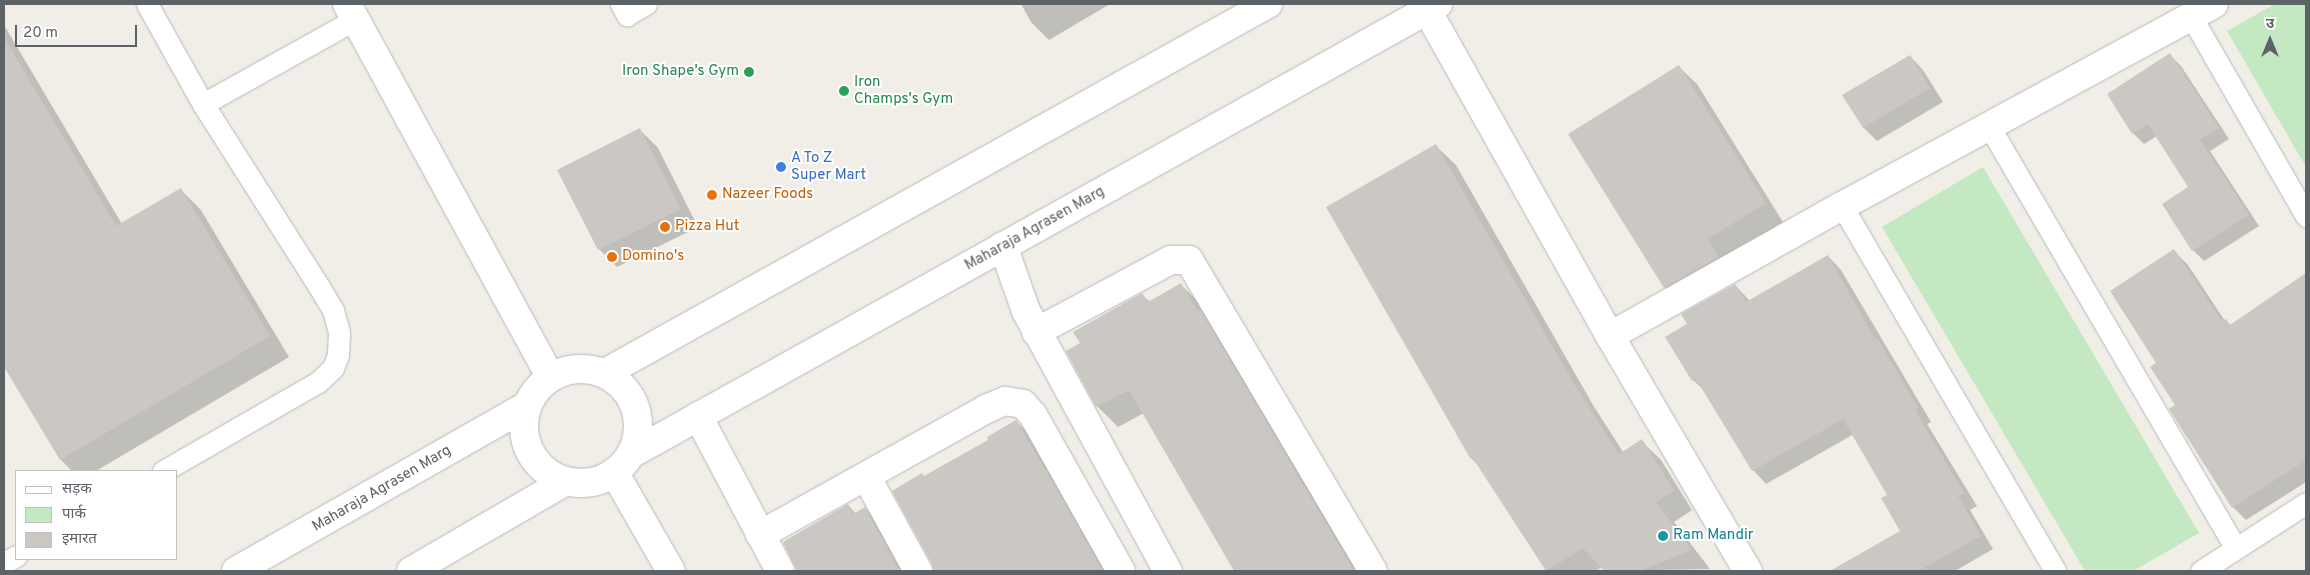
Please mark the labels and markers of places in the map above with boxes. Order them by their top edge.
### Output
place label: Iron Shape's Gym [622,63,739,81]
marker: Iron Shape's Gym [743,66,755,78]
place label: Iron Champs's Gym [854,73,953,108]
marker: Iron Champs's Gym [838,85,850,97]
place label: A To Z Super Mart [791,149,866,184]
marker: A To Z Super Mart [775,161,787,173]
place label: Nazeer Foods [722,186,813,204]
marker: Nazeer Foods [706,189,718,201]
place label: Pizza Hut [675,218,739,236]
marker: Pizza Hut [659,221,671,233]
place label: Domino's [622,248,684,266]
marker: Domino's [606,251,618,263]
place label: Ram Mandir [1673,527,1754,545]
marker: Ram Mandir [1657,530,1669,542]

